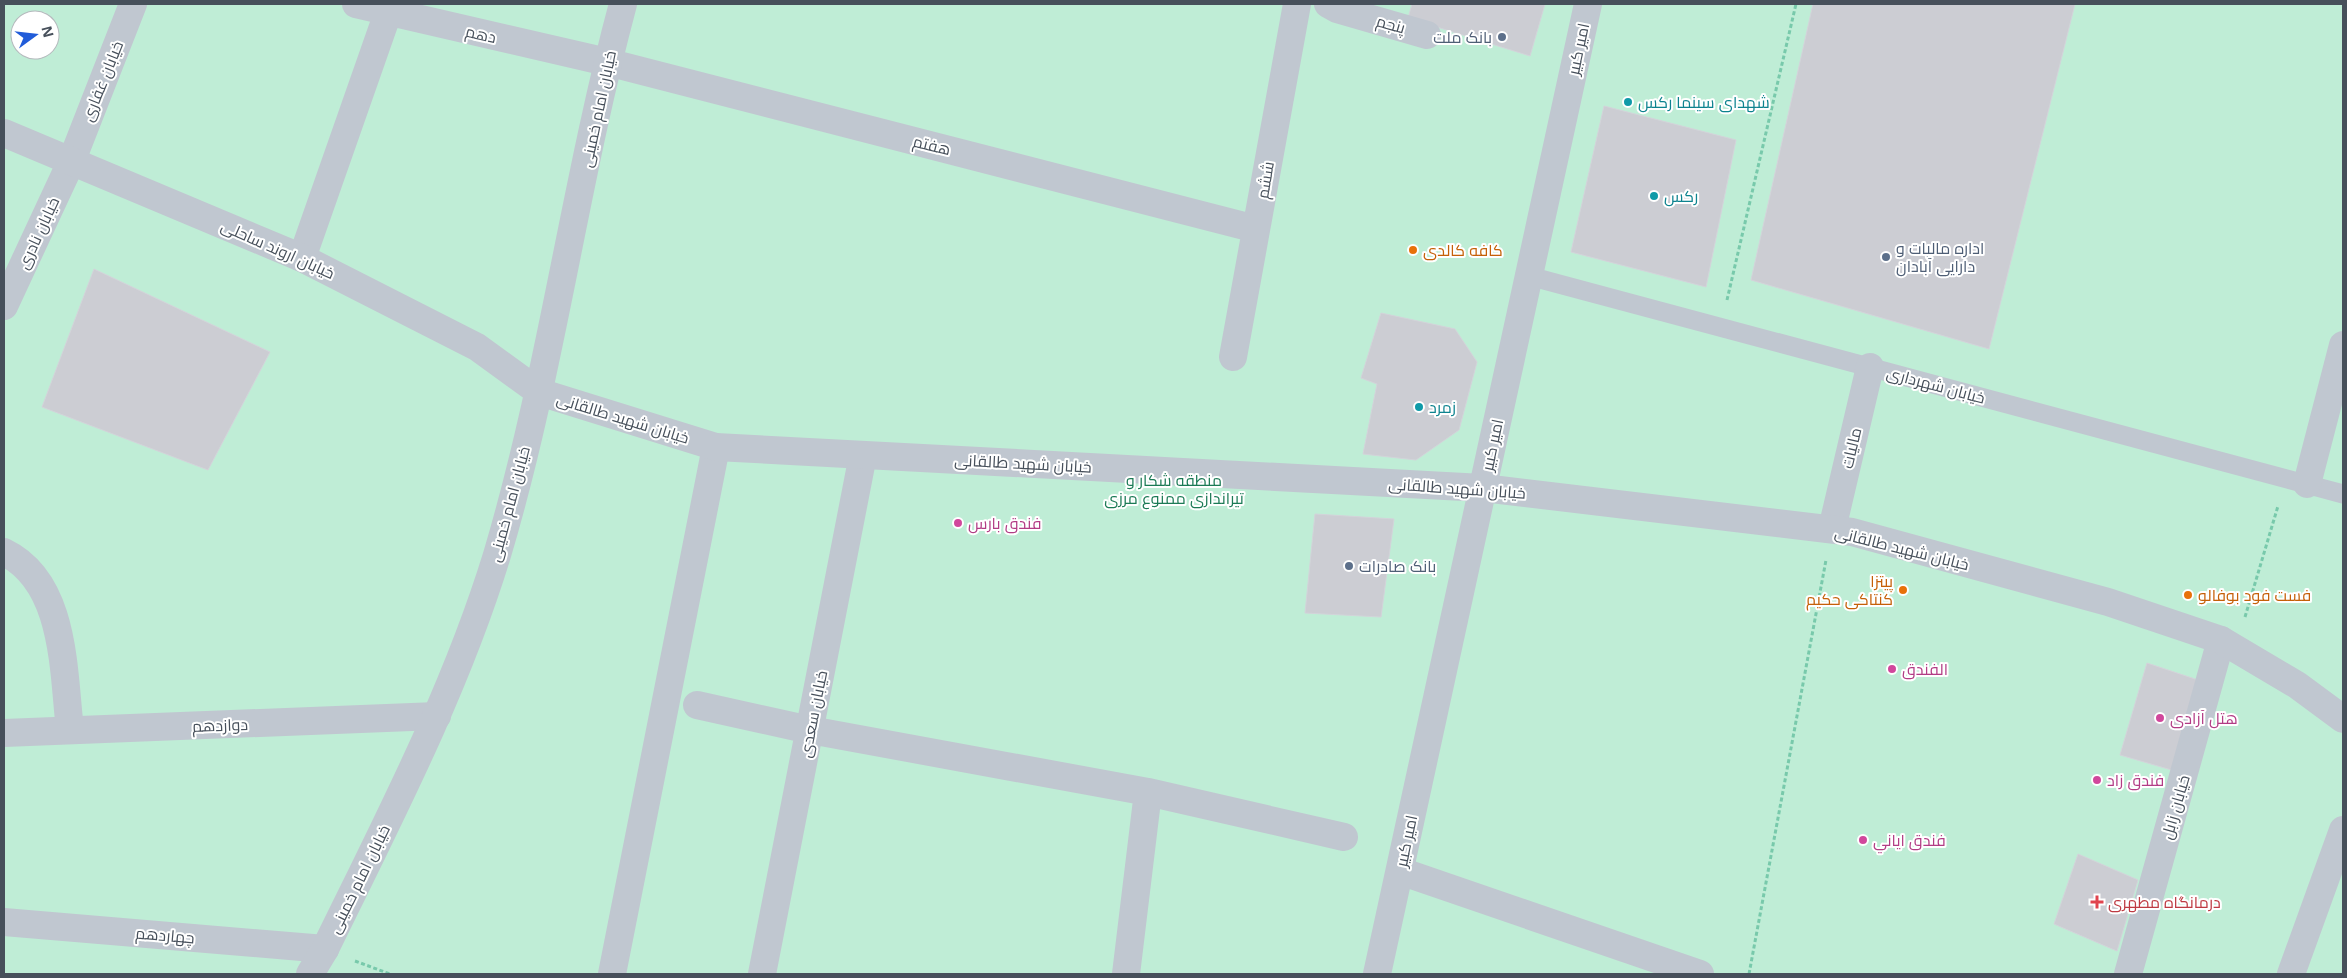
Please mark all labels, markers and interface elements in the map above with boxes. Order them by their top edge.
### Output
street label: پنجم [1374,9,1409,40]
north arrow [10,10,60,60]
street label: دهم [463,20,499,49]
street label: امیر کبیر [1562,21,1594,78]
text: N [37,24,59,39]
place label: بانک ملت [1433,26,1492,48]
marker: بانک ملت [1496,31,1508,43]
street label: خیابان غفاری [76,37,128,125]
street label: خیابان امام خمینی [575,49,622,170]
place label: شهدای سینما رکس [1638,91,1770,113]
marker: شهدای سینما رکس [1622,96,1634,108]
street label: هفتم [911,130,953,161]
street label: ششم [1251,160,1280,201]
place label: رکس [1664,185,1698,207]
marker: رکس [1648,190,1660,202]
street label: خیابان نادری [12,193,64,273]
street label: خیابان اروند ساحلی [218,214,338,284]
place label: اداره مالیات و دارایی آبادان [1896,237,1984,277]
place label: کافه کالدی [1423,239,1503,261]
marker: کافه کالدی [1407,244,1419,256]
marker: اداره مالیات و دارایی آبادان [1880,251,1892,263]
street label: خیابان شهرداری [1884,361,1988,409]
street label: خیابان شهيد طالقانی [554,387,692,449]
place label: زمرد [1429,396,1456,418]
marker: زمرد [1413,401,1425,413]
street label: امیر کبیر [1476,417,1508,474]
street label: مالیات [1836,425,1866,471]
street label: خیابان امام خمینی [483,444,536,564]
street label: خیابان شهيد طالقانی [954,448,1092,478]
park label: منطقه شکار و تیراندازی ممنوع مرزی [1104,469,1244,510]
street label: خیابان شهيد طالقانی [1388,472,1526,504]
place label: فندق بارس [968,512,1042,534]
marker: فندق بارس [952,517,964,529]
street label: خیابان شهيد طالقانی [1833,521,1971,575]
place label: بانک صادرات [1359,555,1436,577]
marker: بانک صادرات [1343,560,1355,572]
place label: پیتزا کنتاکی حکیم [1806,570,1894,611]
marker: پیتزا کنتاکی حکیم [1897,584,1909,596]
place label: فست فود بوفالو [2198,584,2311,606]
marker: فست فود بوفالو [2182,589,2194,601]
place label: الفندق [1902,658,1948,680]
marker: الفندق [1886,663,1898,675]
street label: خیابان سعدی [794,669,832,759]
place label: هتل آزادی [2170,707,2238,729]
marker: هتل آزادی [2154,712,2166,724]
street label: دوازدهم [192,713,248,738]
place label: فندق زاد [2107,769,2164,791]
street label: خیابان زابل [2155,772,2195,842]
marker: فندق زاد [2091,774,2103,786]
street label: امیر کبیر [1390,813,1422,870]
street label: خیابان امام خمینی [323,821,396,938]
place label: فندق اياني [1873,829,1946,854]
marker: فندق اياني [1857,834,1869,846]
place label: درمانگاه مطهری [2108,891,2221,913]
marker: درمانگاه مطهری [2090,895,2104,909]
street label: چهاردهم [134,921,196,950]

